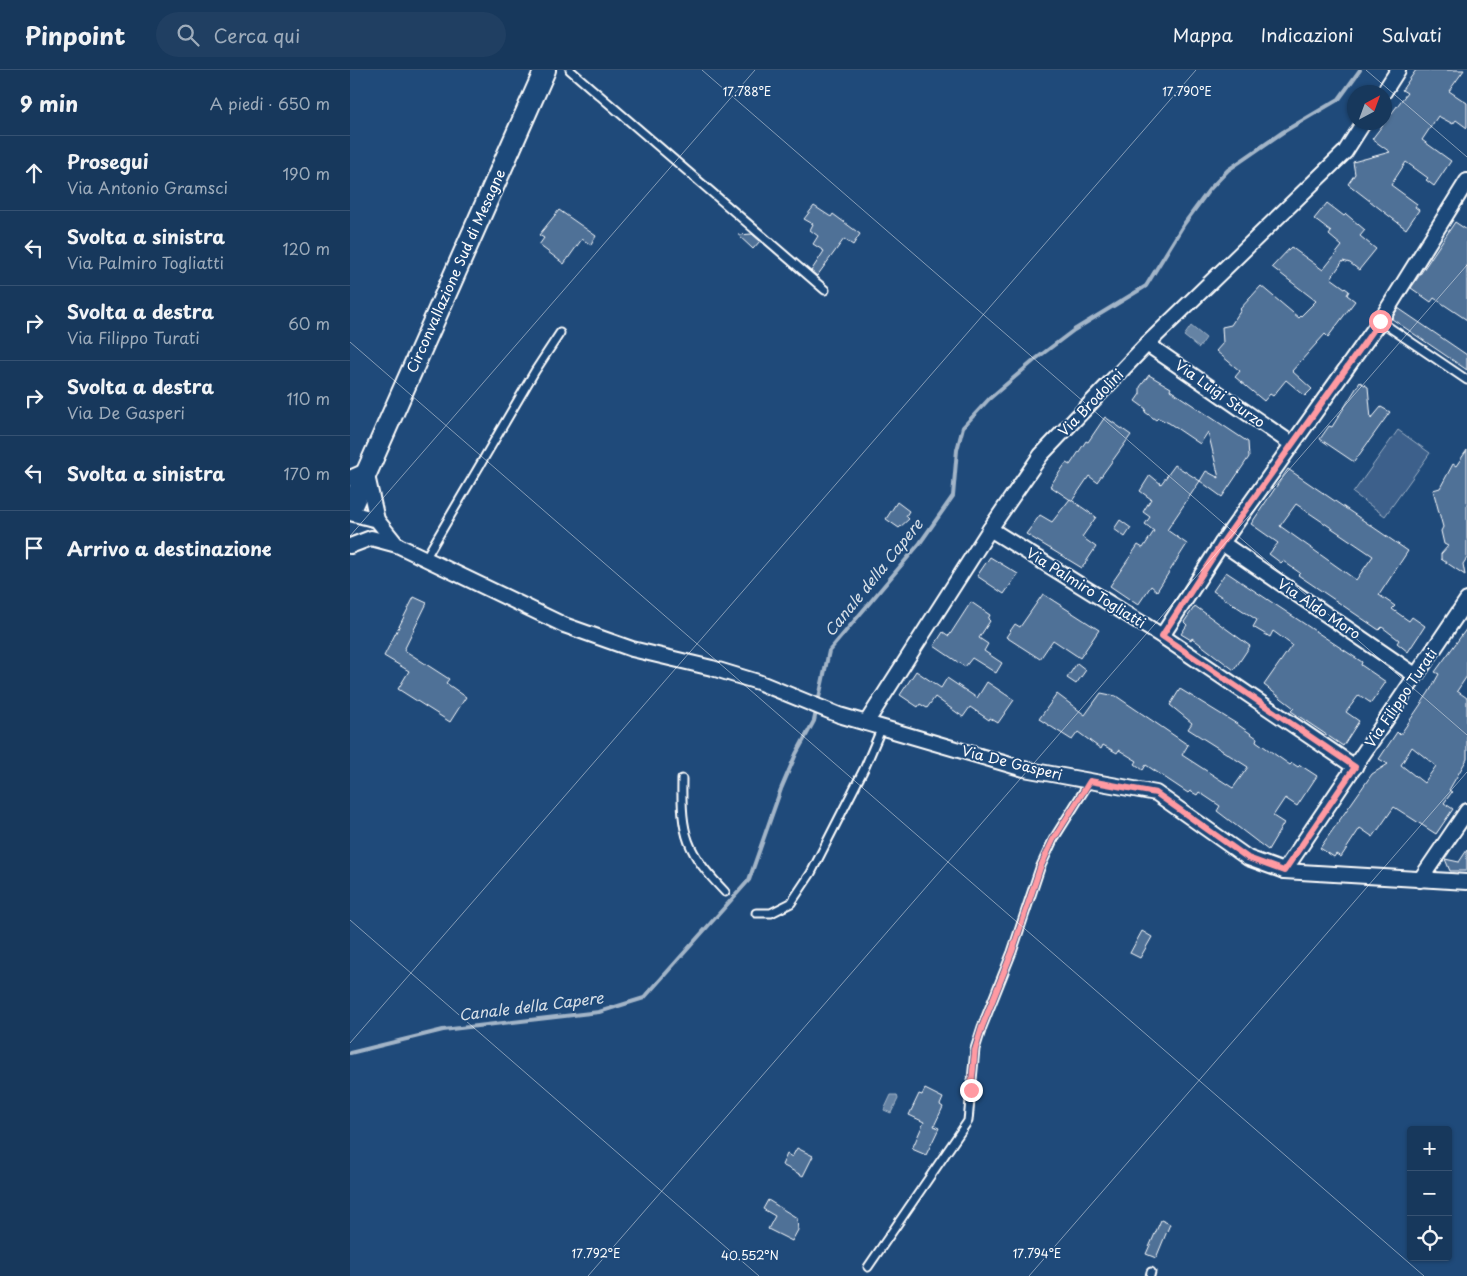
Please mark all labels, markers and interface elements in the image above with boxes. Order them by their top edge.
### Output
search box [156,12,506,57]
text: Pinpoint [25,17,126,53]
icon: search [174,21,202,49]
text: Cerca qui [214,21,300,49]
text: Mappa [1173,21,1233,48]
text: Indicazioni [1261,21,1354,48]
text: Salvati [1382,21,1442,48]
text: 17.788°E [723,82,771,100]
text: 17.790°E [1162,82,1212,100]
north arrow [1347,85,1392,130]
text: 9 min [20,87,78,119]
text: A piedi · 650 m [210,91,330,115]
text: Prosegui [67,147,149,175]
icon: ahead [20,159,48,187]
text: 190 m [282,161,330,185]
street label: Circonvallazione Sud di Mesagne [401,165,510,376]
text: Via Antonio Gramsci [67,175,228,199]
text: Svolta a sinistra [67,222,225,250]
icon: left [20,234,48,262]
text: 120 m [283,236,330,260]
text: Via Palmiro Togliatti [67,250,224,274]
text: Svolta a destra [67,297,214,325]
icon: right [20,309,48,337]
route start [1369,310,1392,333]
text: 60 m [288,311,330,335]
text: Via Filippo Turati [67,325,200,349]
street label: Via Luigi Sturzo [1171,355,1270,433]
street label: Via Brodolini [1053,364,1128,441]
text: Svolta a destra [67,372,214,400]
icon: right [20,384,48,412]
text: 110 m [287,386,330,410]
text: Via De Gasperi [67,400,185,424]
icon: left [20,459,48,487]
text: Svolta a sinistra [67,459,225,487]
text: 170 m [284,461,330,485]
water label: Canale della Capere [818,513,928,641]
icon: arrive [20,534,48,562]
text: Arrivo a destinazione [67,534,272,562]
street label: Via Palmiro Togliatti [1022,542,1150,633]
street label: Via Aldo Moro [1274,573,1365,644]
street label: Via Filippo Turati [1359,644,1442,752]
street label: Via De Gasperi [960,740,1065,785]
water label: Canale della Capere [457,985,605,1026]
route end [960,1079,983,1102]
map controls [1407,1126,1452,1261]
button: + [1407,1126,1452,1171]
button: − [1407,1171,1452,1216]
button: locate [1407,1216,1452,1261]
text: 17.792°E [572,1244,620,1262]
text: 17.794°E [1013,1244,1061,1262]
text: 40.552°N [721,1246,779,1264]

